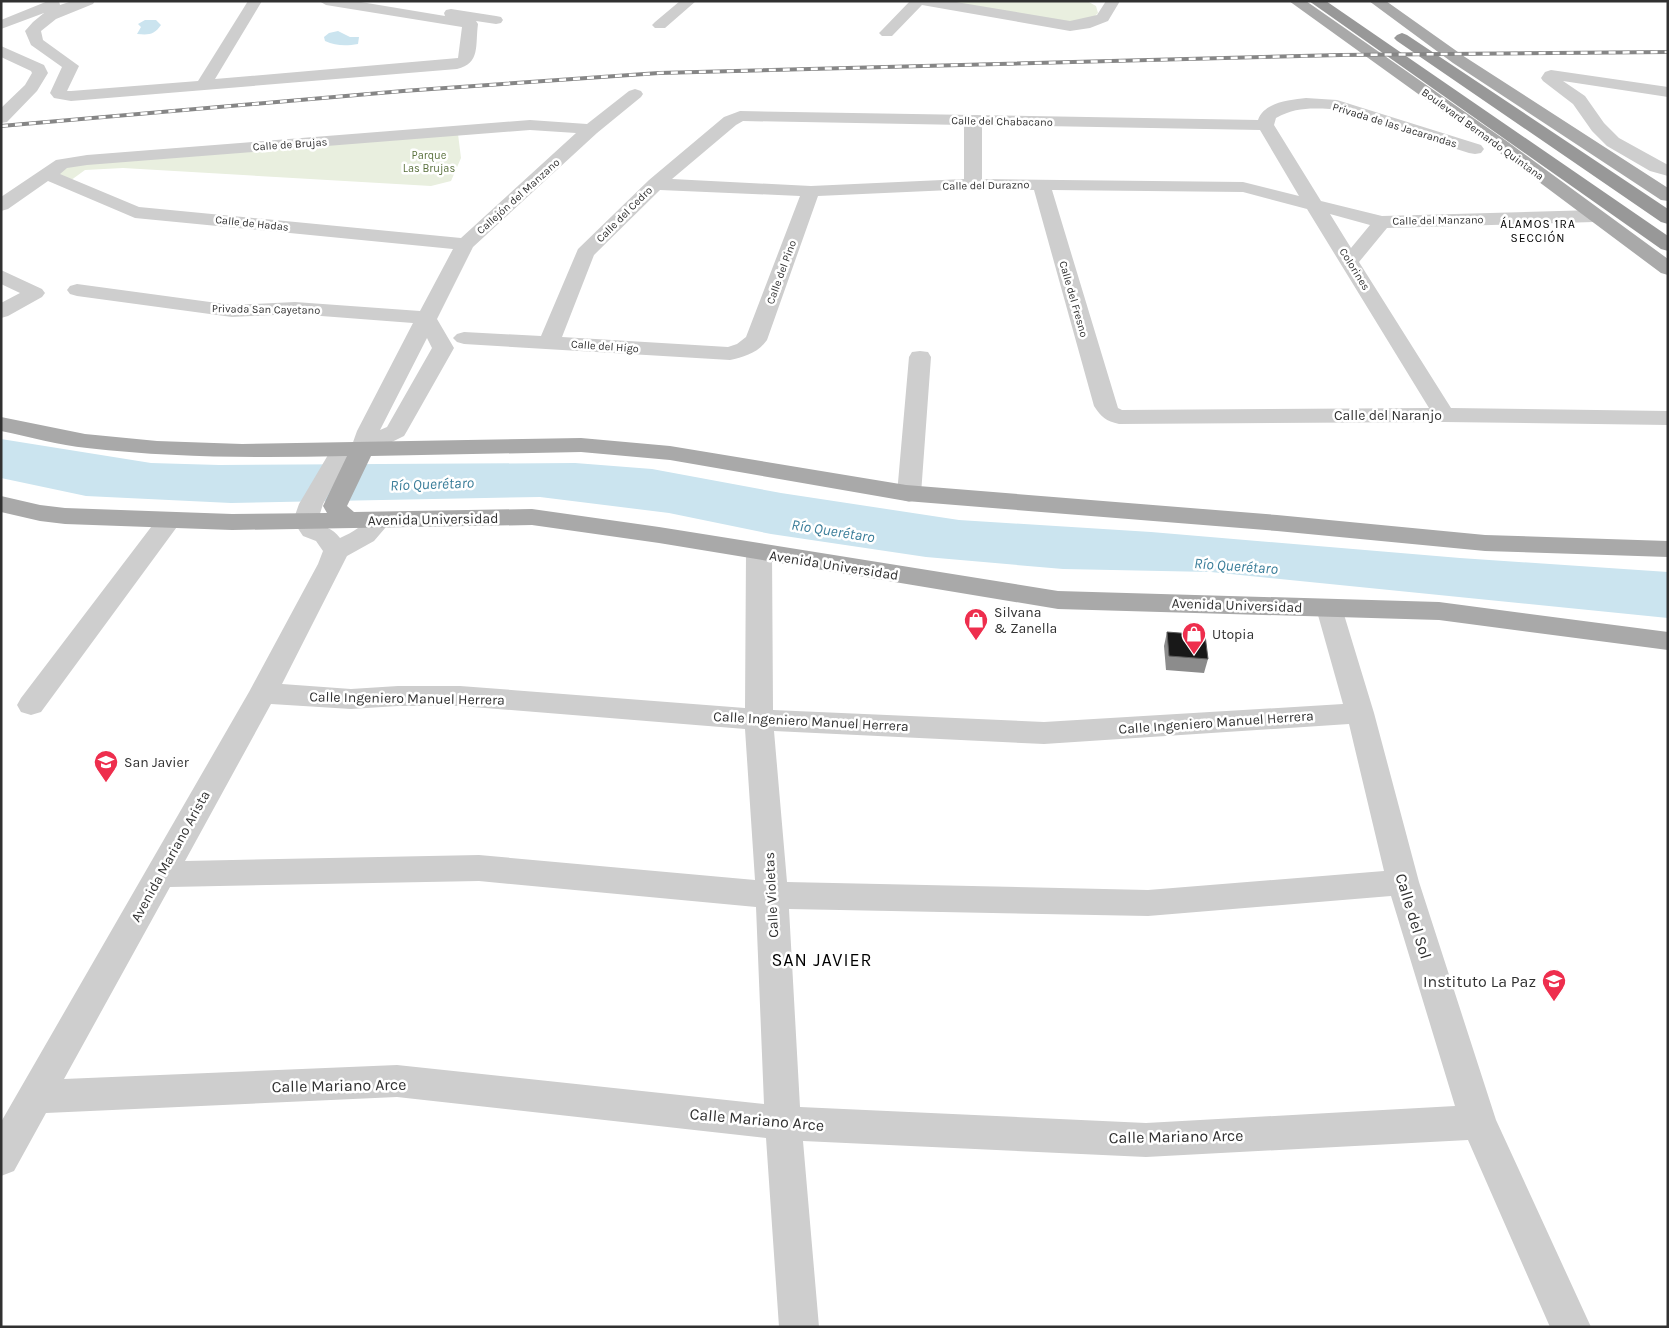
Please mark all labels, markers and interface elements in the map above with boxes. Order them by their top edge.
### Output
street label: Boulevard Bernardo Quintana [1419,86,1546,183]
street label: Privada de las Jacarandas [1331,100,1459,151]
street label: Calle del Chabacano [951,114,1053,129]
street label: Calle de Brujas [252,135,328,154]
park label: Parque Las Brujas [403,149,455,175]
street label: Callejón del Manzano [474,156,562,237]
street label: Calle del Durazno [942,178,1030,193]
street label: Calle del Cedro [594,184,655,245]
street label: Calle de Hadas [215,213,290,234]
street label: Calle del Manzano [1392,213,1484,228]
district label: ÁLAMOS 1RA SECCIÓN [1500,216,1576,245]
street label: Calle del Pino [764,238,799,306]
street label: Colorines [1337,246,1373,293]
street label: Calle del Fresno [1056,259,1091,339]
street label: Privada San Cayetano [212,302,320,317]
street label: Calle del Higo [571,338,639,355]
street label: Calle del Naranjo [1334,407,1442,424]
water label: Río Querétaro [390,474,475,494]
street label: Avenida Universidad [367,510,499,529]
water label: Río Querétaro [790,516,877,547]
street label: Avenida Universidad [768,547,900,584]
water label: Río Querétaro [1193,554,1279,578]
street label: Avenida Universidad [1171,595,1303,616]
place label: Silvana & Zanella [994,604,1057,637]
shop icon: Silvana & Zanella [963,607,989,641]
shop icon: Utopia [1181,621,1207,655]
place label: Utopia [1212,626,1254,643]
street label: Calle Ingeniero Manuel Herrera [309,688,505,709]
street label: Calle Ingeniero Manuel Herrera [1118,707,1314,738]
street label: Calle Ingeniero Manuel Herrera [713,708,909,735]
school or university icon: San Javier [93,749,119,783]
place label: San Javier [124,754,190,771]
street label: Avenida Mariano Arista [127,788,214,925]
street label: Calle Violetas [761,852,782,938]
street label: Calle del Sol [1392,871,1436,961]
district label: SAN JAVIER [771,949,873,971]
school or university icon: Instituto La Paz [1541,968,1567,1002]
place label: Instituto La Paz [1423,972,1536,991]
street label: Calle Mariano Arce [271,1075,407,1096]
street label: Calle Mariano Arce [689,1104,825,1135]
street label: Calle Mariano Arce [1108,1126,1244,1147]

